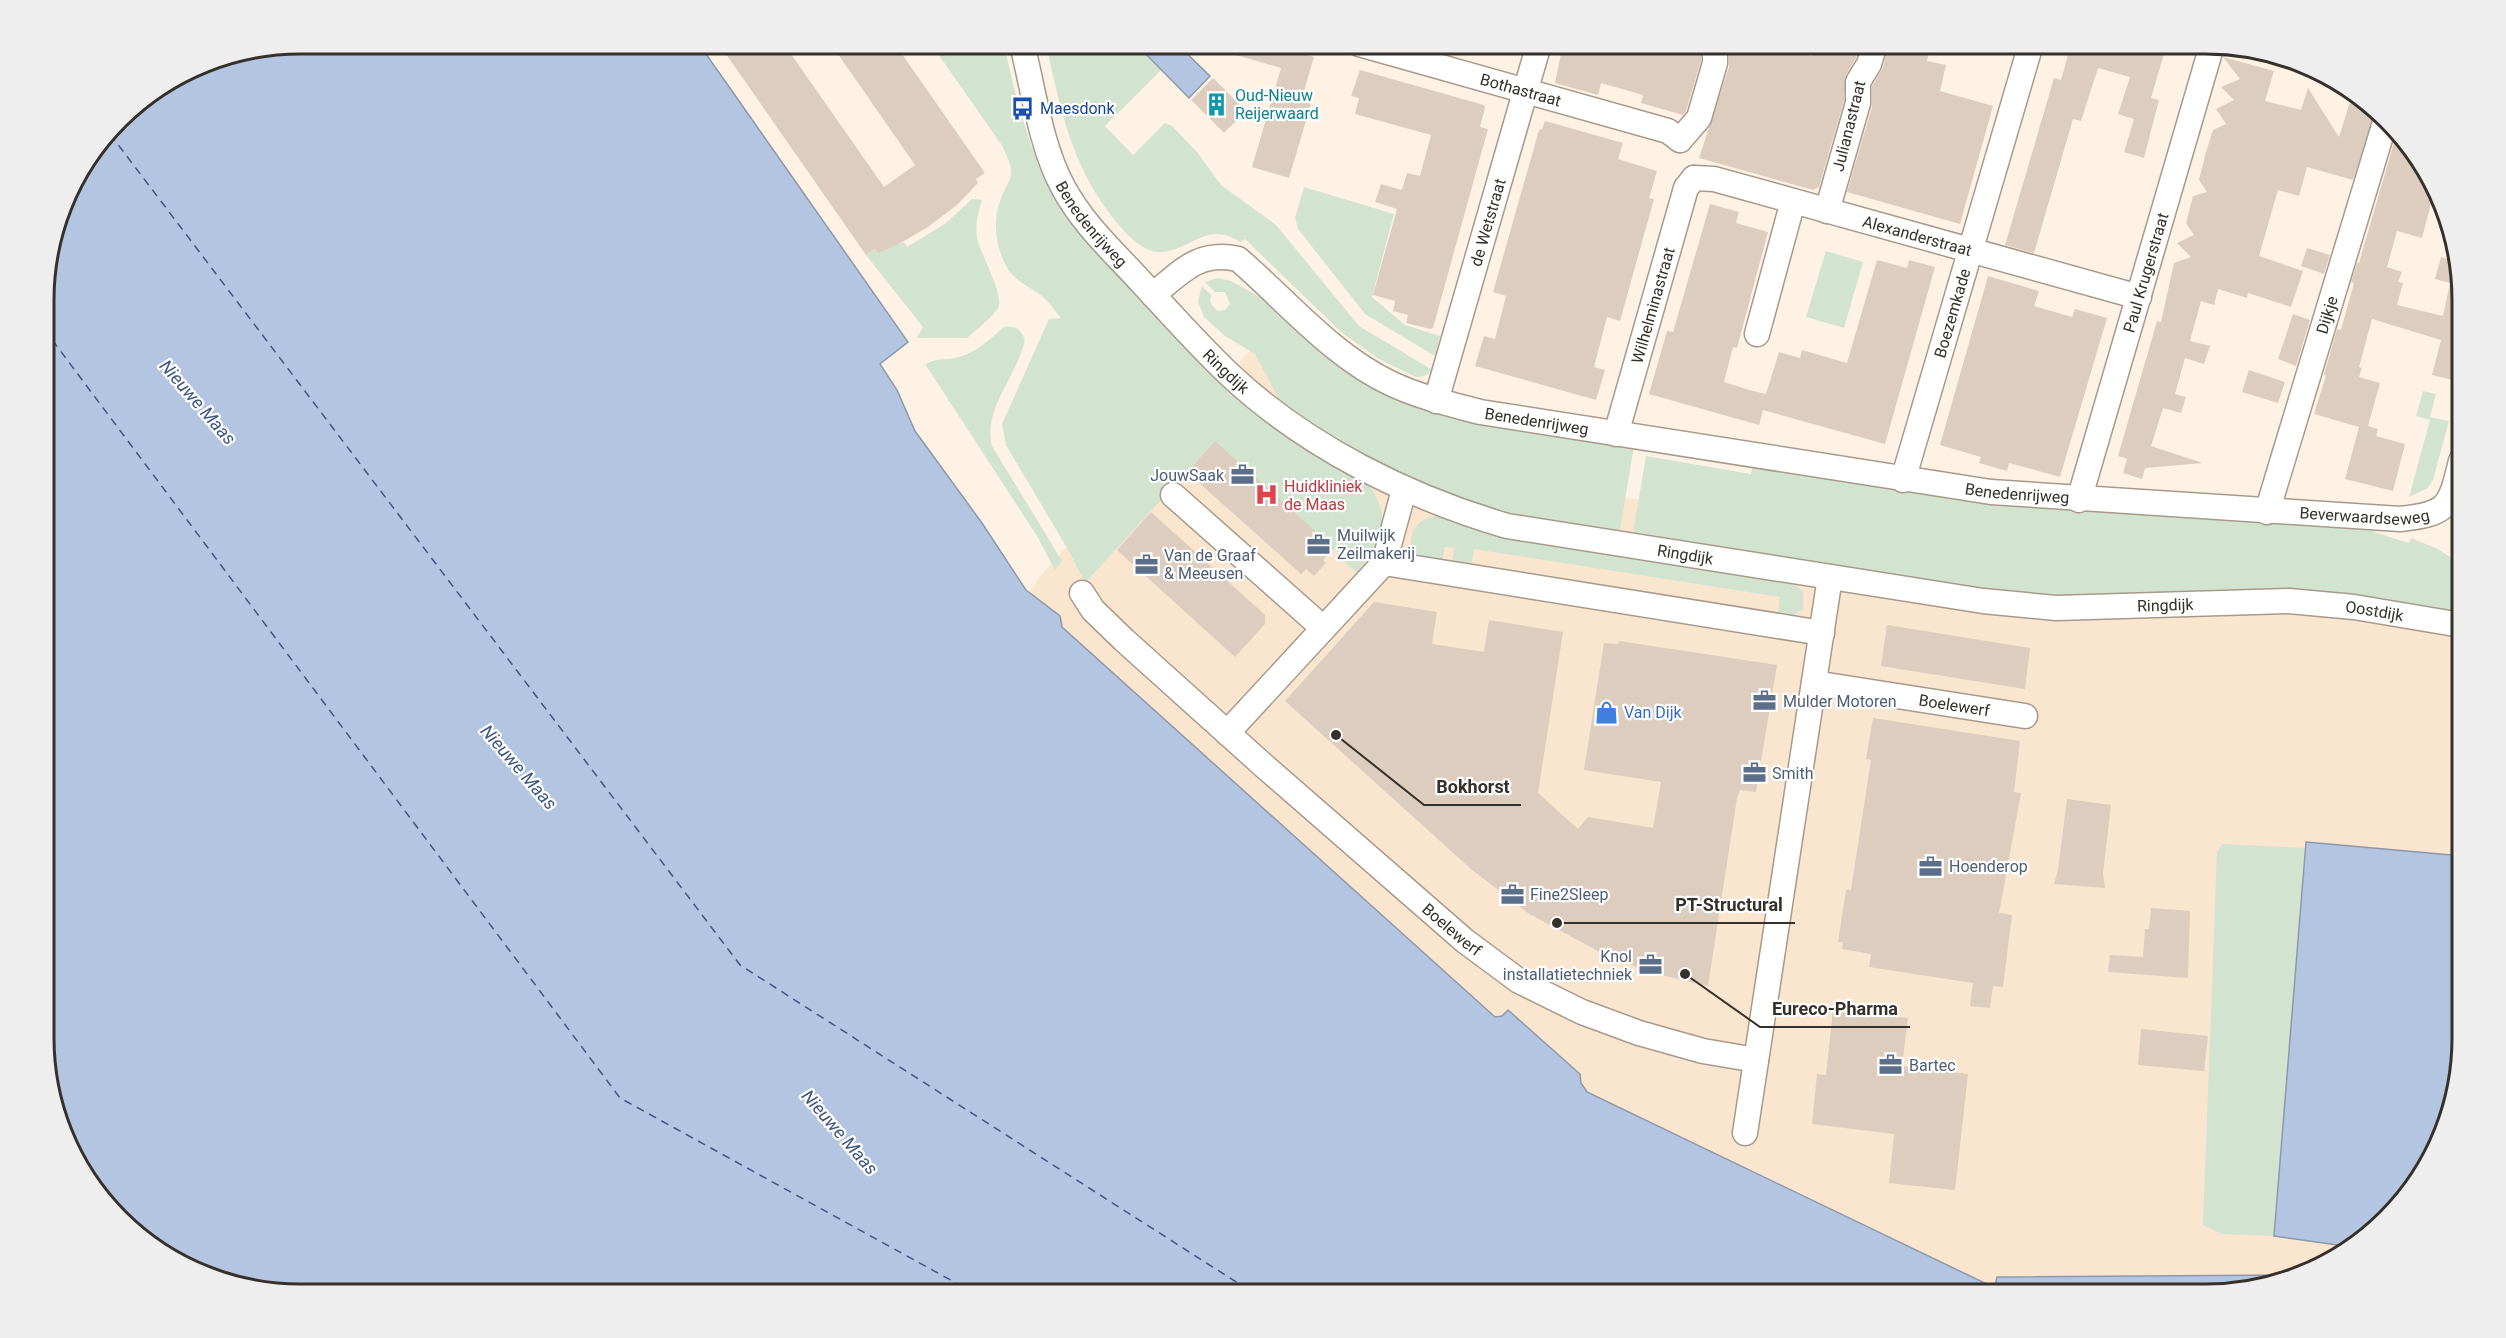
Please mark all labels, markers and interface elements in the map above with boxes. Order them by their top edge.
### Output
street label: Bothastraat [1478,69,1563,110]
street label: Julianastraat [1829,79,1869,173]
place label: Oud-Nieuw Reijerwaard [1235,86,1319,123]
building icon: Oud-Nieuw Reijerwaard [1204,91,1230,117]
bus stop icon: Maesdonk [1009,95,1035,121]
place label: Maesdonk [1040,99,1115,118]
street label: de Wetstraat [1466,176,1509,268]
street label: Benedenrijweg [1052,178,1131,271]
street label: Paul Krugerstraat [2119,210,2172,335]
street label: Alexanderstraat [1861,211,1974,260]
street label: Wilhelminastraat [1627,245,1678,365]
street label: Boezemkade [1930,266,1974,360]
street label: Dijkje [2312,294,2341,336]
street label: Ringdijk [1199,345,1254,398]
water label: Nieuwe Maas [155,355,241,449]
street label: Benedenrijweg [1484,403,1590,438]
office icon: JouwSaak [1229,462,1255,488]
place label: JouwSaak [1150,466,1225,485]
place label: Huidkliniek de Maas [1284,477,1363,514]
street label: Benedenrijweg [1964,479,2070,507]
hospital icon: Huidkliniek de Maas [1253,482,1279,508]
street label: Beverwaardseweg [2299,503,2431,528]
place label: Muilwijk Zeilmakerij [1337,526,1415,563]
office icon: Muilwijk Zeilmakerij [1306,531,1332,557]
street label: Ringdijk [1656,540,1716,568]
place label: Van de Graaf & Meeusen [1164,546,1256,583]
office icon: Van de Graaf & Meeusen [1133,551,1159,577]
street label: Ringdijk [2137,594,2195,615]
street label: Oostdijk [2345,597,2406,625]
office icon: Mulder Motoren [1752,688,1778,714]
street label: Boelewerf [1917,690,1992,720]
place label: Mulder Motoren [1783,692,1896,711]
shop icon: Van Dijk [1593,699,1619,725]
place label: Van Dijk [1624,703,1683,722]
water label: Nieuwe Maas [476,720,562,814]
office icon: Smith [1741,760,1767,786]
place label: Smith [1772,764,1813,783]
callout: Bokhorst [1424,769,1521,805]
text: Bokhorst [1436,776,1510,797]
office icon: Hoenderop [1918,853,1944,879]
place label: Hoenderop [1949,857,2028,876]
office icon: Fine2Sleep [1499,881,1525,907]
place label: Fine2Sleep [1530,885,1608,904]
callout: PT-Structural [1664,887,1795,923]
text: PT-Structural [1675,894,1783,915]
street label: Boelewerf [1419,899,1486,960]
place label: Knol installatietechniek [1503,947,1633,984]
office icon: Knol installatietechniek [1637,952,1663,978]
callout: Eureco-Pharma [1760,991,1910,1027]
text: Eureco-Pharma [1772,998,1898,1019]
office icon: Bartec [1878,1052,1904,1078]
place label: Bartec [1909,1056,1956,1075]
water label: Nieuwe Maas [797,1085,883,1179]

